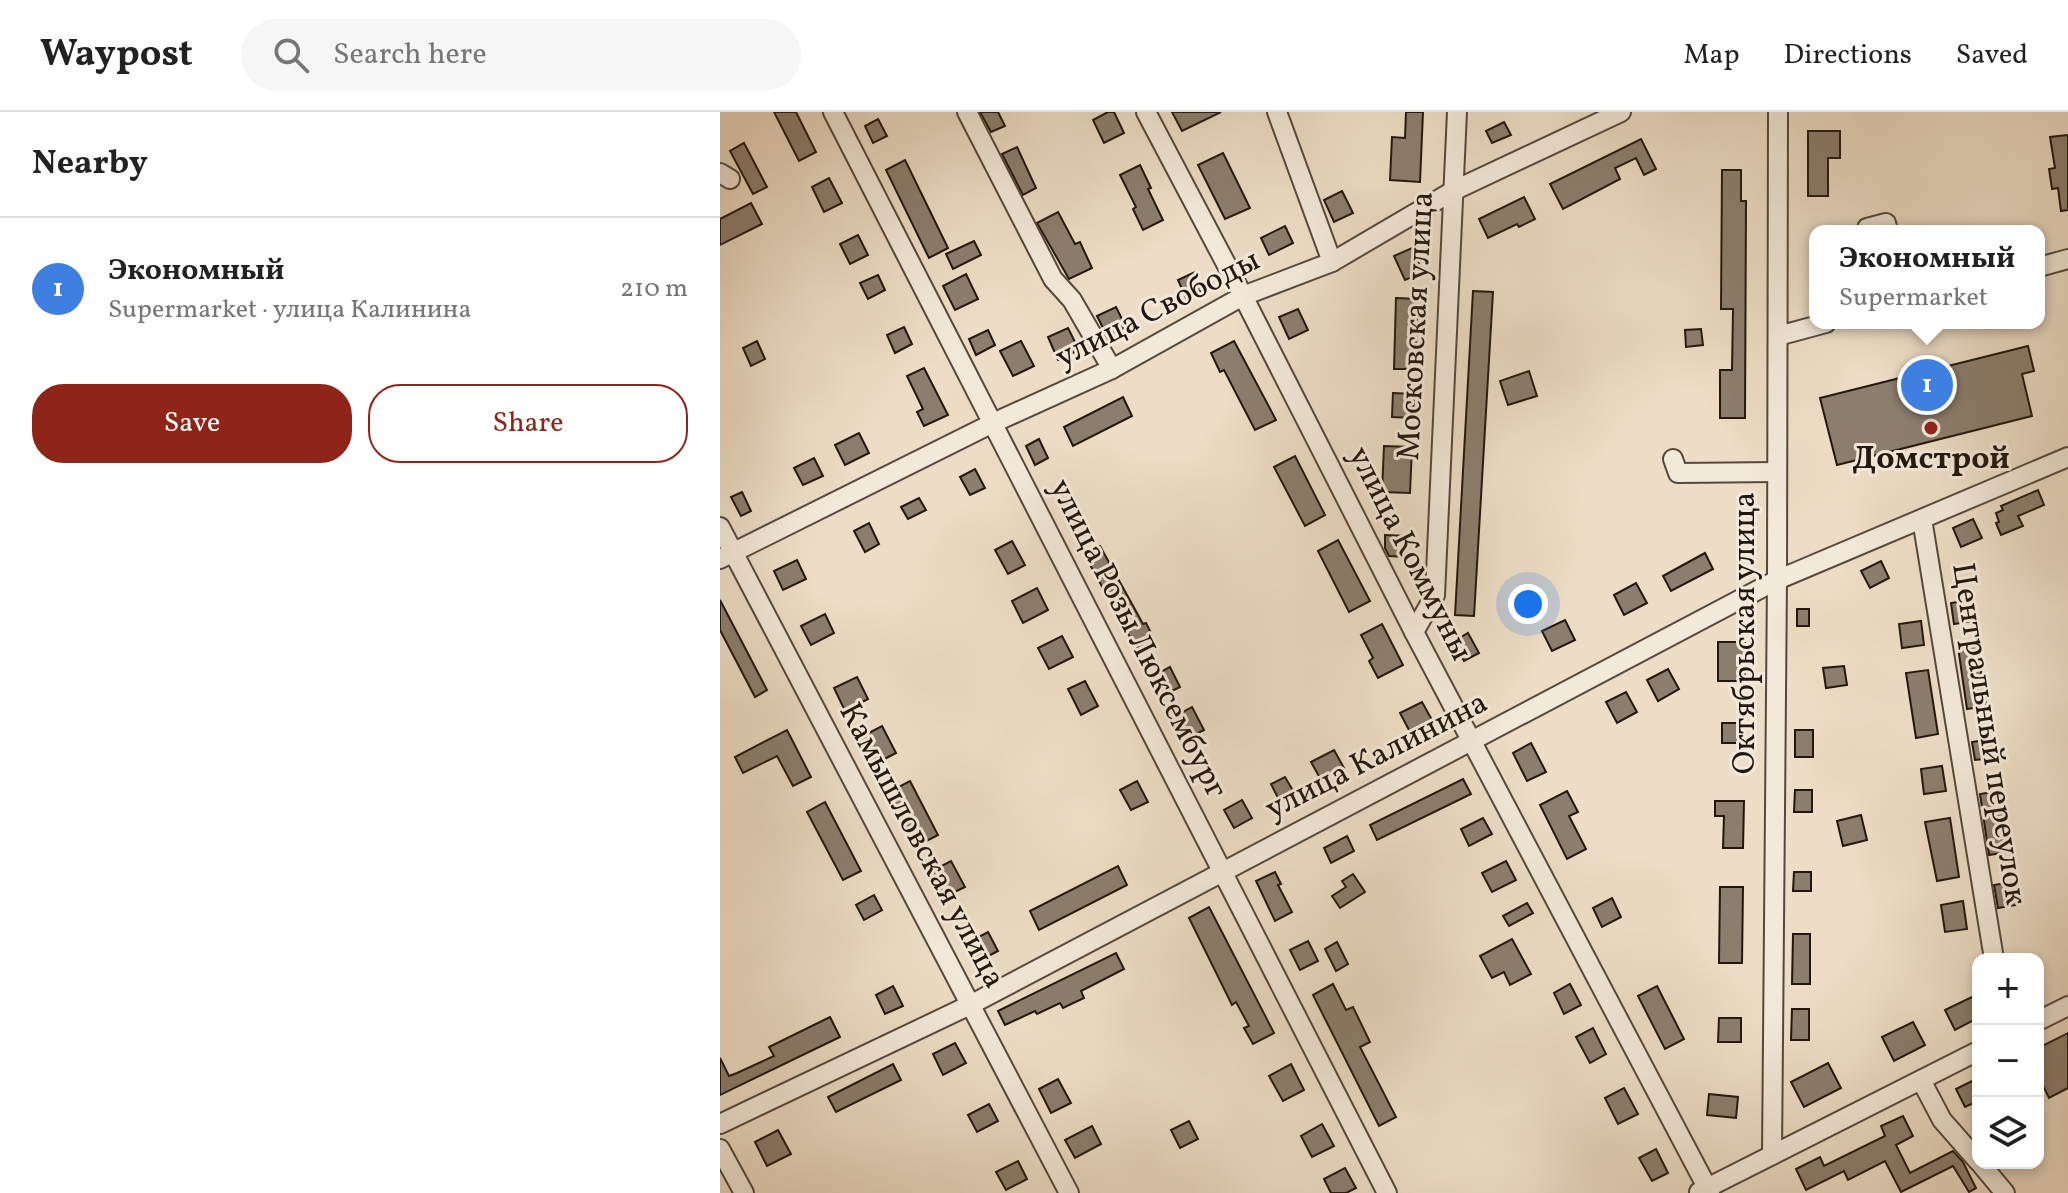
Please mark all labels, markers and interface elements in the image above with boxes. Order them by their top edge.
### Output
search box [241,19,801,91]
text: Waypost [40,29,193,82]
icon: search [269,33,313,77]
text: Search here [333,34,487,76]
text: Map [1684,36,1740,75]
text: Directions [1784,36,1912,75]
text: Saved [1956,36,2028,75]
text: Nearby [32,141,148,188]
street label: Московская улица [1388,191,1446,461]
popup [1809,225,2045,329]
text: Экономный [1839,238,2015,280]
street label: улица Свободы [1048,239,1268,381]
text: Экономный [108,250,284,292]
text: 1 [53,271,63,307]
text: 210 m [620,271,688,307]
text: Supermarket [1839,280,1988,316]
text: Supermarket · улица Калинина [108,292,471,328]
pin: 1 [1901,355,1953,415]
button: Save [32,384,352,463]
button: Share [368,384,688,463]
marker: Домстрой [1922,419,1940,437]
place label: Домстрой [1852,438,2010,482]
street label: улица Коммуны [1336,439,1482,669]
street label: улица Розы Люксембург [1037,472,1237,806]
street label: Октябрьская улица [1724,492,1768,774]
street label: Центральный переулок [1939,560,2037,908]
your location [1508,584,1548,624]
street label: улица Калинина [1258,682,1496,832]
street label: Камышловская улица [827,695,1015,997]
map controls [1972,953,2044,1169]
button: + [1972,953,2044,1025]
button: − [1972,1025,2044,1097]
button: layers [1972,1097,2044,1169]

